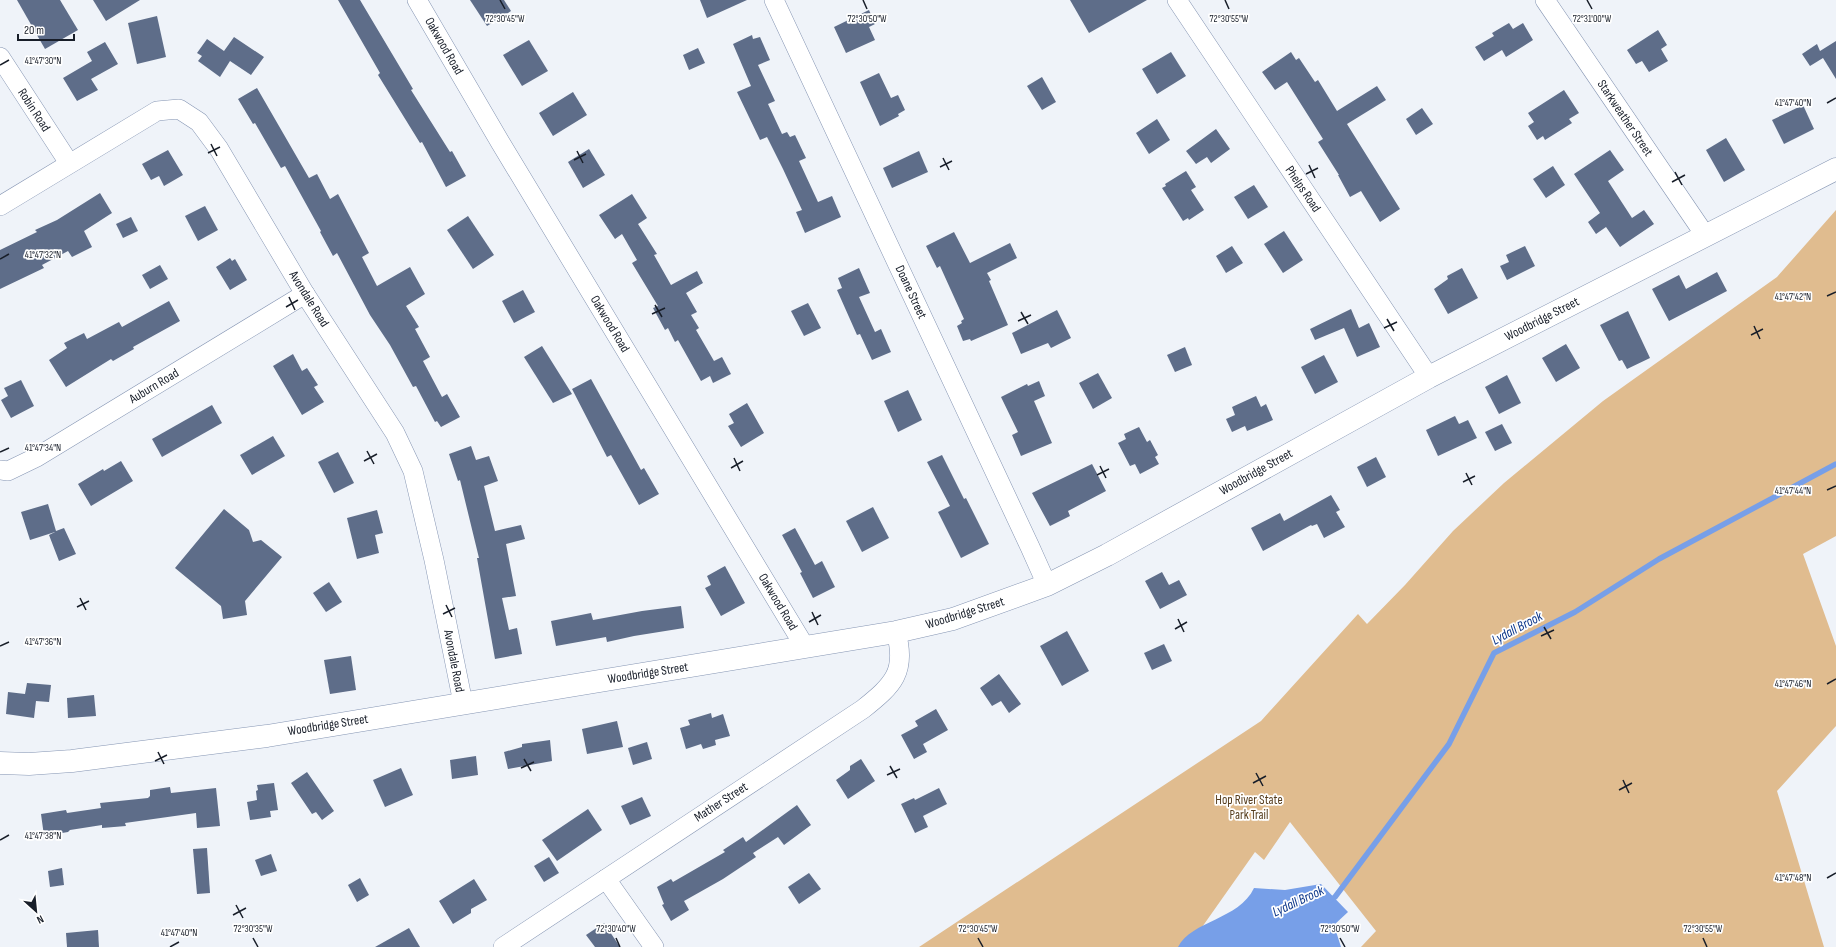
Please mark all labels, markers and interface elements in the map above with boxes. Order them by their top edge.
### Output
text: 72°30'45"W [486,13,525,25]
text: 72°30'50"W [847,13,887,25]
text: 72°30'55"W [1210,13,1249,25]
text: 72°31'00"W [1573,13,1612,25]
street label: Oakwood Road [421,15,467,77]
scale bar [18,16,74,42]
text: 20 m [24,23,44,38]
text: 41°47'30"N [25,55,61,67]
street label: Starkweather Street [1594,77,1656,159]
street label: Robin Road [14,85,54,135]
text: 41°47'40"N [1775,97,1811,109]
street label: Phelps Road [1282,163,1324,215]
text: 41°47'32"N [25,249,61,261]
street label: Doane Street [892,263,930,321]
street label: Avondale Road [285,267,333,330]
text: 41°47'42"N [1775,291,1811,303]
street label: Oakwood Road [587,293,633,355]
street label: Woodbridge Street [1502,293,1582,345]
street label: Auburn Road [126,365,182,407]
text: 41°47'34"N [25,442,61,454]
street label: Woodbridge Street [1217,445,1295,499]
text: 41°47'44"N [1775,485,1811,497]
street label: Oakwood Road [755,571,801,633]
street label: Woodbridge Street [924,593,1006,633]
water label: Lydall Brook [1489,607,1546,648]
street label: Avondale Road [440,628,468,693]
text: 41°47'36"N [25,636,61,648]
street label: Woodbridge Street [607,659,689,687]
text: 41°47'46"N [1775,678,1811,690]
street label: Woodbridge Street [287,711,369,739]
street label: Mather Street [691,779,751,825]
park label: Hop River State Park Trail [1215,792,1283,823]
text: 41°47'38"N [25,830,61,842]
text: 41°47'48"N [1775,872,1811,884]
water label: Lydall Brook [1269,881,1327,920]
north arrow [16,891,56,931]
text: N [35,912,46,927]
text: 72°30'35"W [234,923,273,935]
text: 72°30'40"W [596,923,636,935]
text: 72°30'45"W [959,923,998,935]
text: 72°30'50"W [1320,923,1360,935]
text: 72°30'55"W [1684,923,1723,935]
text: 41°47'40"N [161,927,197,939]

